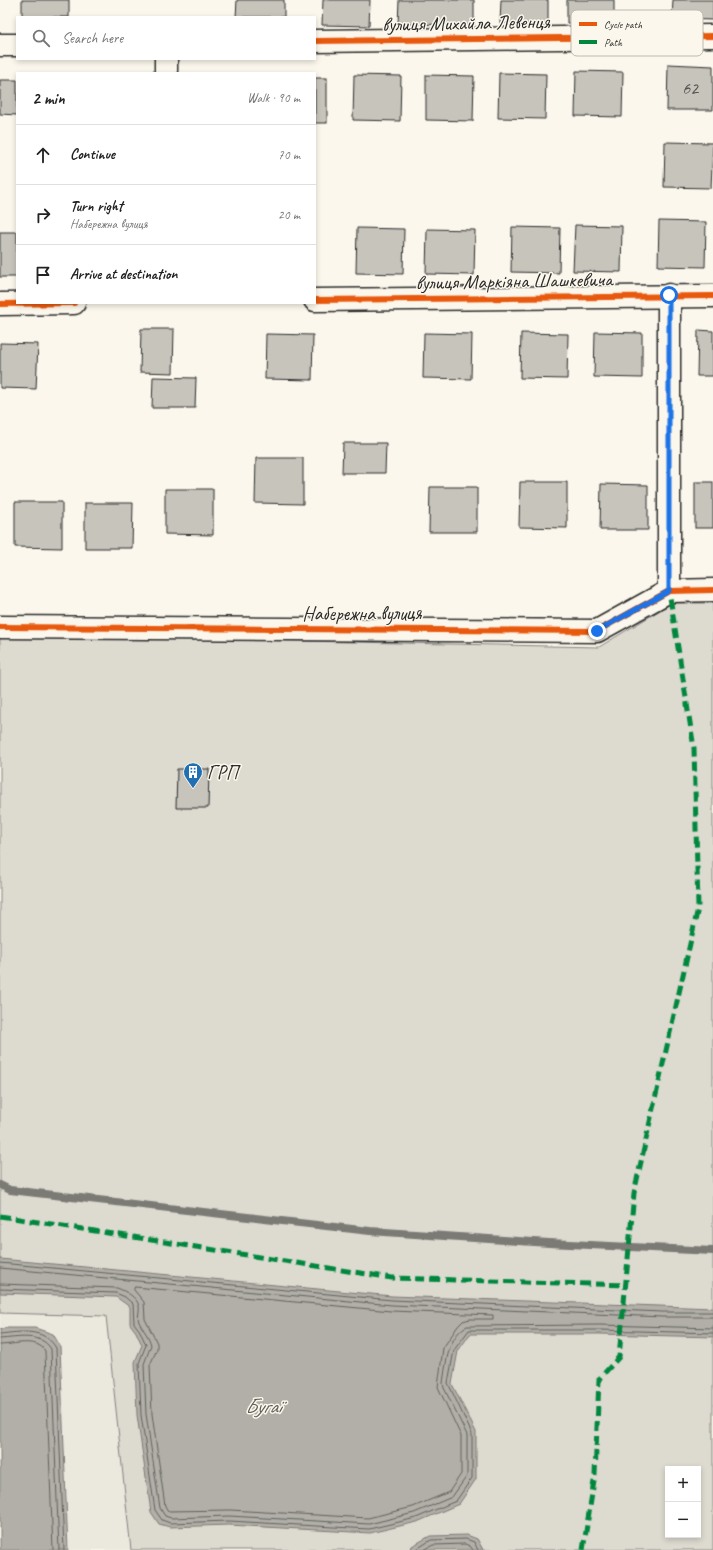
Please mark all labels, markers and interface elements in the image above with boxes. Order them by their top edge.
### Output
street label: вулиця Михайла Левенця [382,9,551,37]
legend [571,10,703,56]
search box [16,16,316,60]
text: Cycle path [604,17,643,31]
icon: search [30,27,52,49]
text: Search here [62,29,123,48]
text: Path [604,35,623,49]
house number: 62 [682,77,700,99]
text: 2 min [32,88,65,109]
text: Walk · 90 m [247,90,300,106]
icon: ahead [32,144,54,166]
text: Continue [70,145,115,164]
text: 70 m [278,147,300,163]
text: Turn right [70,197,123,216]
icon: right [32,204,54,226]
text: 20 m [278,207,300,223]
text: Набережна вулиця [70,216,148,232]
icon: arrive [32,264,54,286]
text: Arrive at destination [70,265,177,284]
street label: вулиця Маркіяна Шашкевича [415,267,614,295]
route start [660,286,678,304]
street label: Набережна вулиця [302,601,422,626]
route end [588,622,606,640]
place label: ГРП [207,760,242,785]
building icon: ГРП [182,761,204,789]
water label: Бугаї [245,1393,288,1419]
map controls [665,1466,701,1538]
button: + [665,1466,701,1502]
button: − [665,1502,701,1538]

